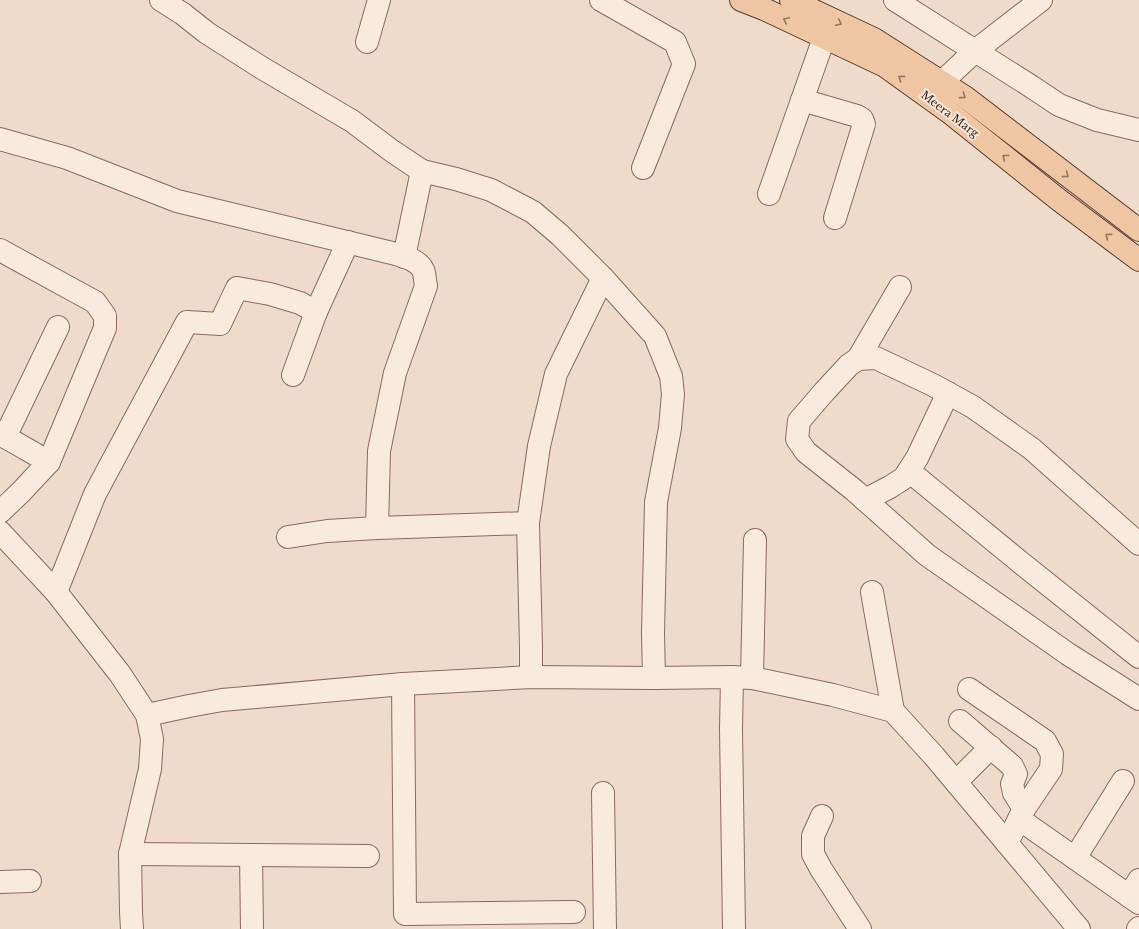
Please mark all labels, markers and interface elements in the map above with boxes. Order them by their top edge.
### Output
one-way arrow [782,17,790,25]
one-way arrow [835,18,842,26]
one-way arrow [899,76,906,83]
street label: Meera Marg [918,88,982,140]
one-way arrow [959,91,966,99]
one-way arrow [1002,154,1009,161]
one-way arrow [1062,170,1069,177]
one-way arrow [1105,234,1112,241]

